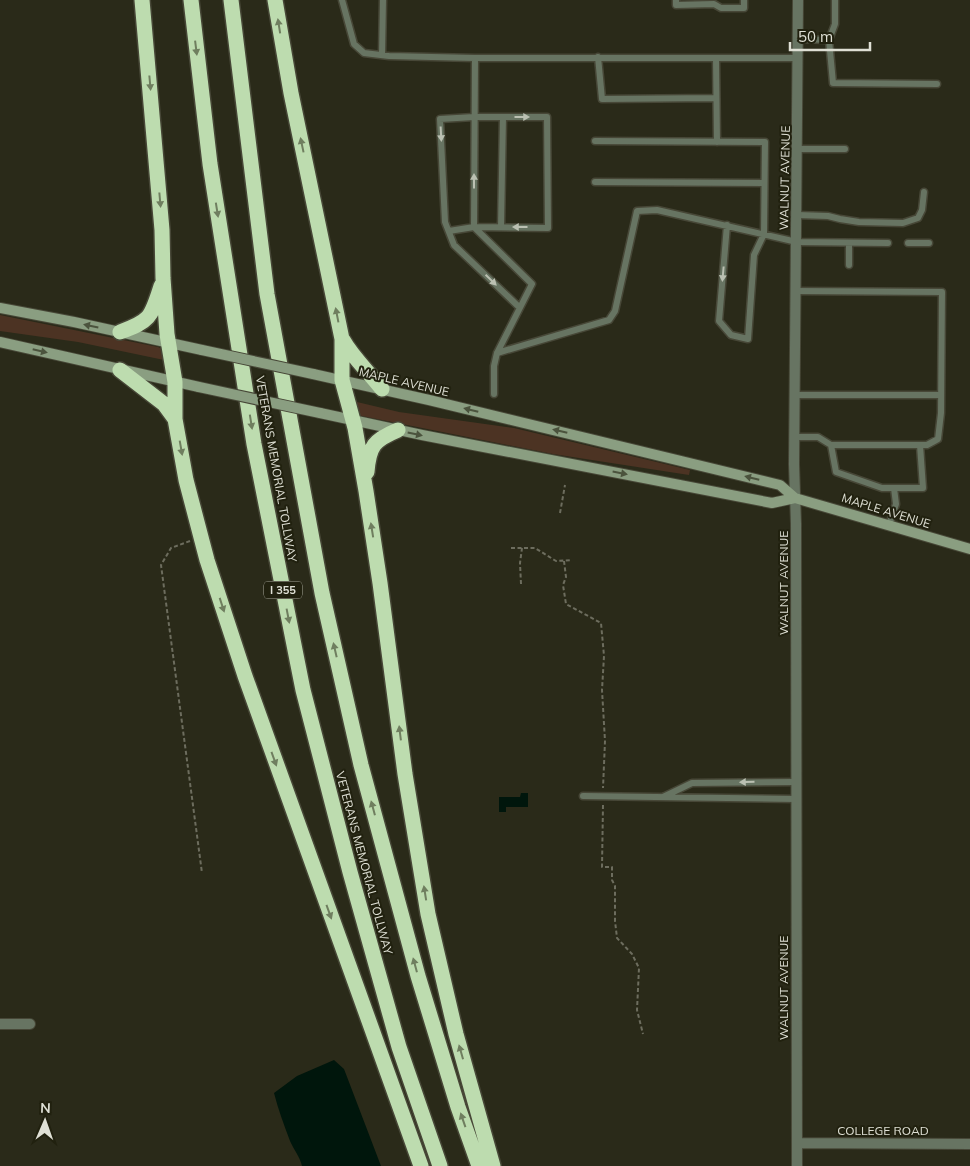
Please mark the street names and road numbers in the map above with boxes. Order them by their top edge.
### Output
street label: WALNUT AVENUE [776,126,793,230]
street label: MAPLE AVENUE [358,364,451,399]
street label: VETERANS MEMORIAL TOLLWAY [253,375,300,564]
street label: MAPLE AVENUE [840,490,932,531]
street label: WALNUT AVENUE [776,531,791,635]
road number: I 355 [264,582,302,598]
street label: VETERANS MEMORIAL TOLLWAY [333,770,396,957]
street label: WALNUT AVENUE [776,936,791,1040]
street label: COLLEGE ROAD [837,1123,929,1138]

